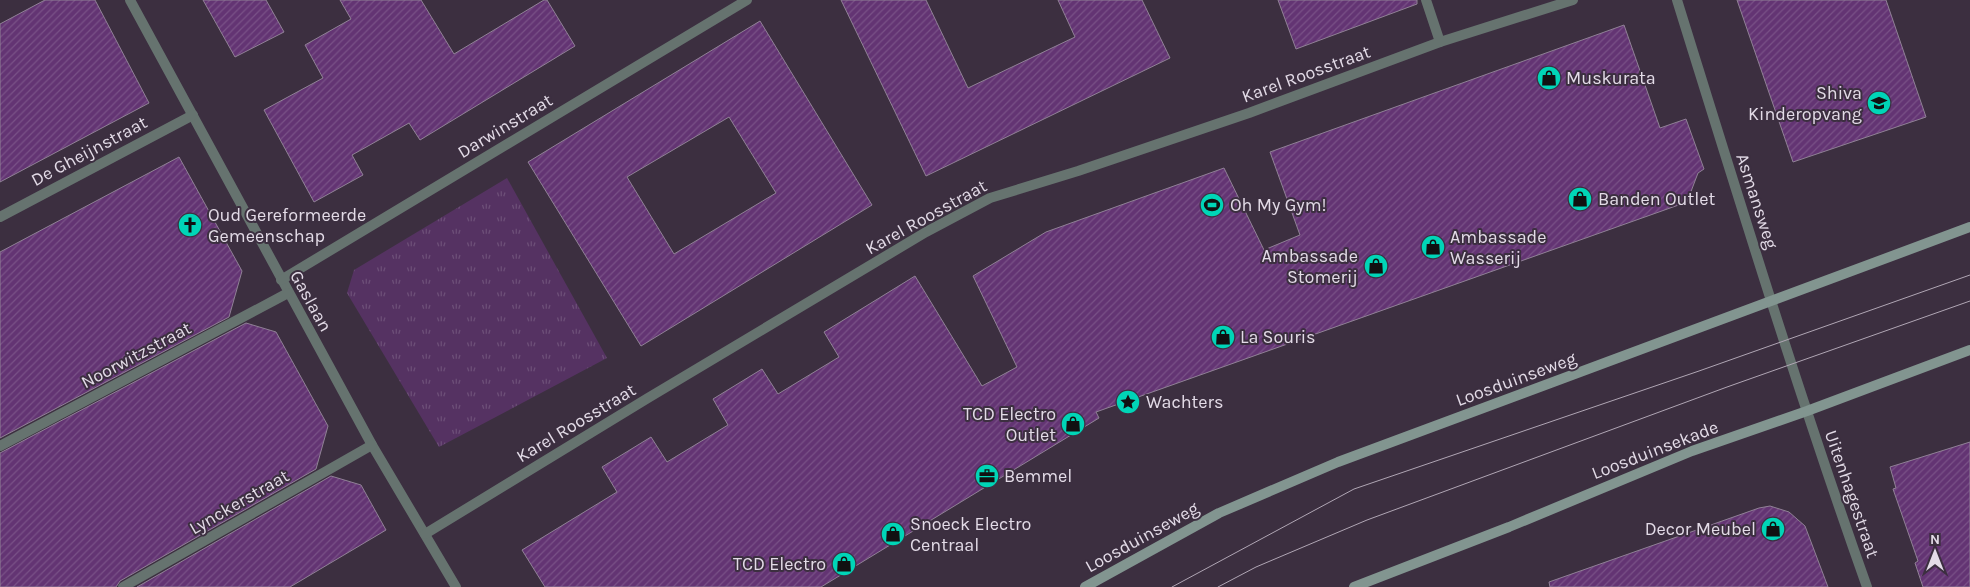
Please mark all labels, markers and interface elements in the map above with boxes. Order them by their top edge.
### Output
street label: Karel Roosstraat [1239,40,1374,107]
shop icon: Muskurata [1536,65,1562,91]
place label: Muskurata [1566,67,1656,89]
place label: Shiva Kinderopvang [1748,82,1862,125]
street label: Darwinstraat [454,89,557,163]
school or university icon: Shiva Kinderopvang [1866,90,1892,116]
street label: De Gheijnstraat [27,111,151,191]
street label: Asmansweg [1731,150,1783,252]
street label: Karel Roosstraat [861,174,991,259]
shop icon: Banden Outlet [1567,186,1593,212]
place label: Banden Outlet [1598,188,1716,210]
sports icon: Oh My Gym! [1199,192,1225,218]
place label: Oh My Gym! [1230,194,1326,216]
place label: Oud Gereformeerde Gemeenschap [208,204,366,247]
church icon: Oud Gereformeerde Gemeenschap [177,212,203,238]
place label: Ambassade Wasserij [1450,226,1547,269]
shop icon: Ambassade Wasserij [1420,234,1446,260]
place label: Ambassade Stomerij [1262,245,1358,288]
shop icon: Ambassade Stomerij [1363,253,1389,279]
street label: Gaslaan [285,267,337,335]
street label: Noorwitzstraat [77,317,195,393]
shop icon: La Souris [1210,324,1236,350]
place label: La Souris [1240,326,1316,348]
street label: Loosduinseweg [1453,347,1579,411]
street label: Karel Roosstraat [512,379,640,467]
place icon: Wachters [1115,389,1141,415]
place label: Wachters [1146,391,1224,413]
place label: TCD Electro Outlet [963,403,1056,446]
shop icon: TCD Electro Outlet [1060,411,1086,437]
street label: Loosduinsekade [1589,416,1721,484]
street label: Uitenhagestraat [1820,427,1884,561]
office icon: Bemmel [974,463,1000,489]
street label: Lynckerstraat [185,464,293,539]
place label: Bemmel [1004,465,1072,487]
street label: Loosduinseweg [1081,497,1203,577]
place label: Snoeck Electro Centraal [910,513,1031,556]
shop icon: Decor Meubel [1760,516,1786,542]
place label: Decor Meubel [1645,518,1756,540]
shop icon: Snoeck Electro Centraal [880,521,906,547]
north arrow [1910,527,1960,577]
text: N [1930,531,1940,548]
shop icon: TCD Electro [831,551,857,577]
place label: TCD Electro [733,553,826,575]

